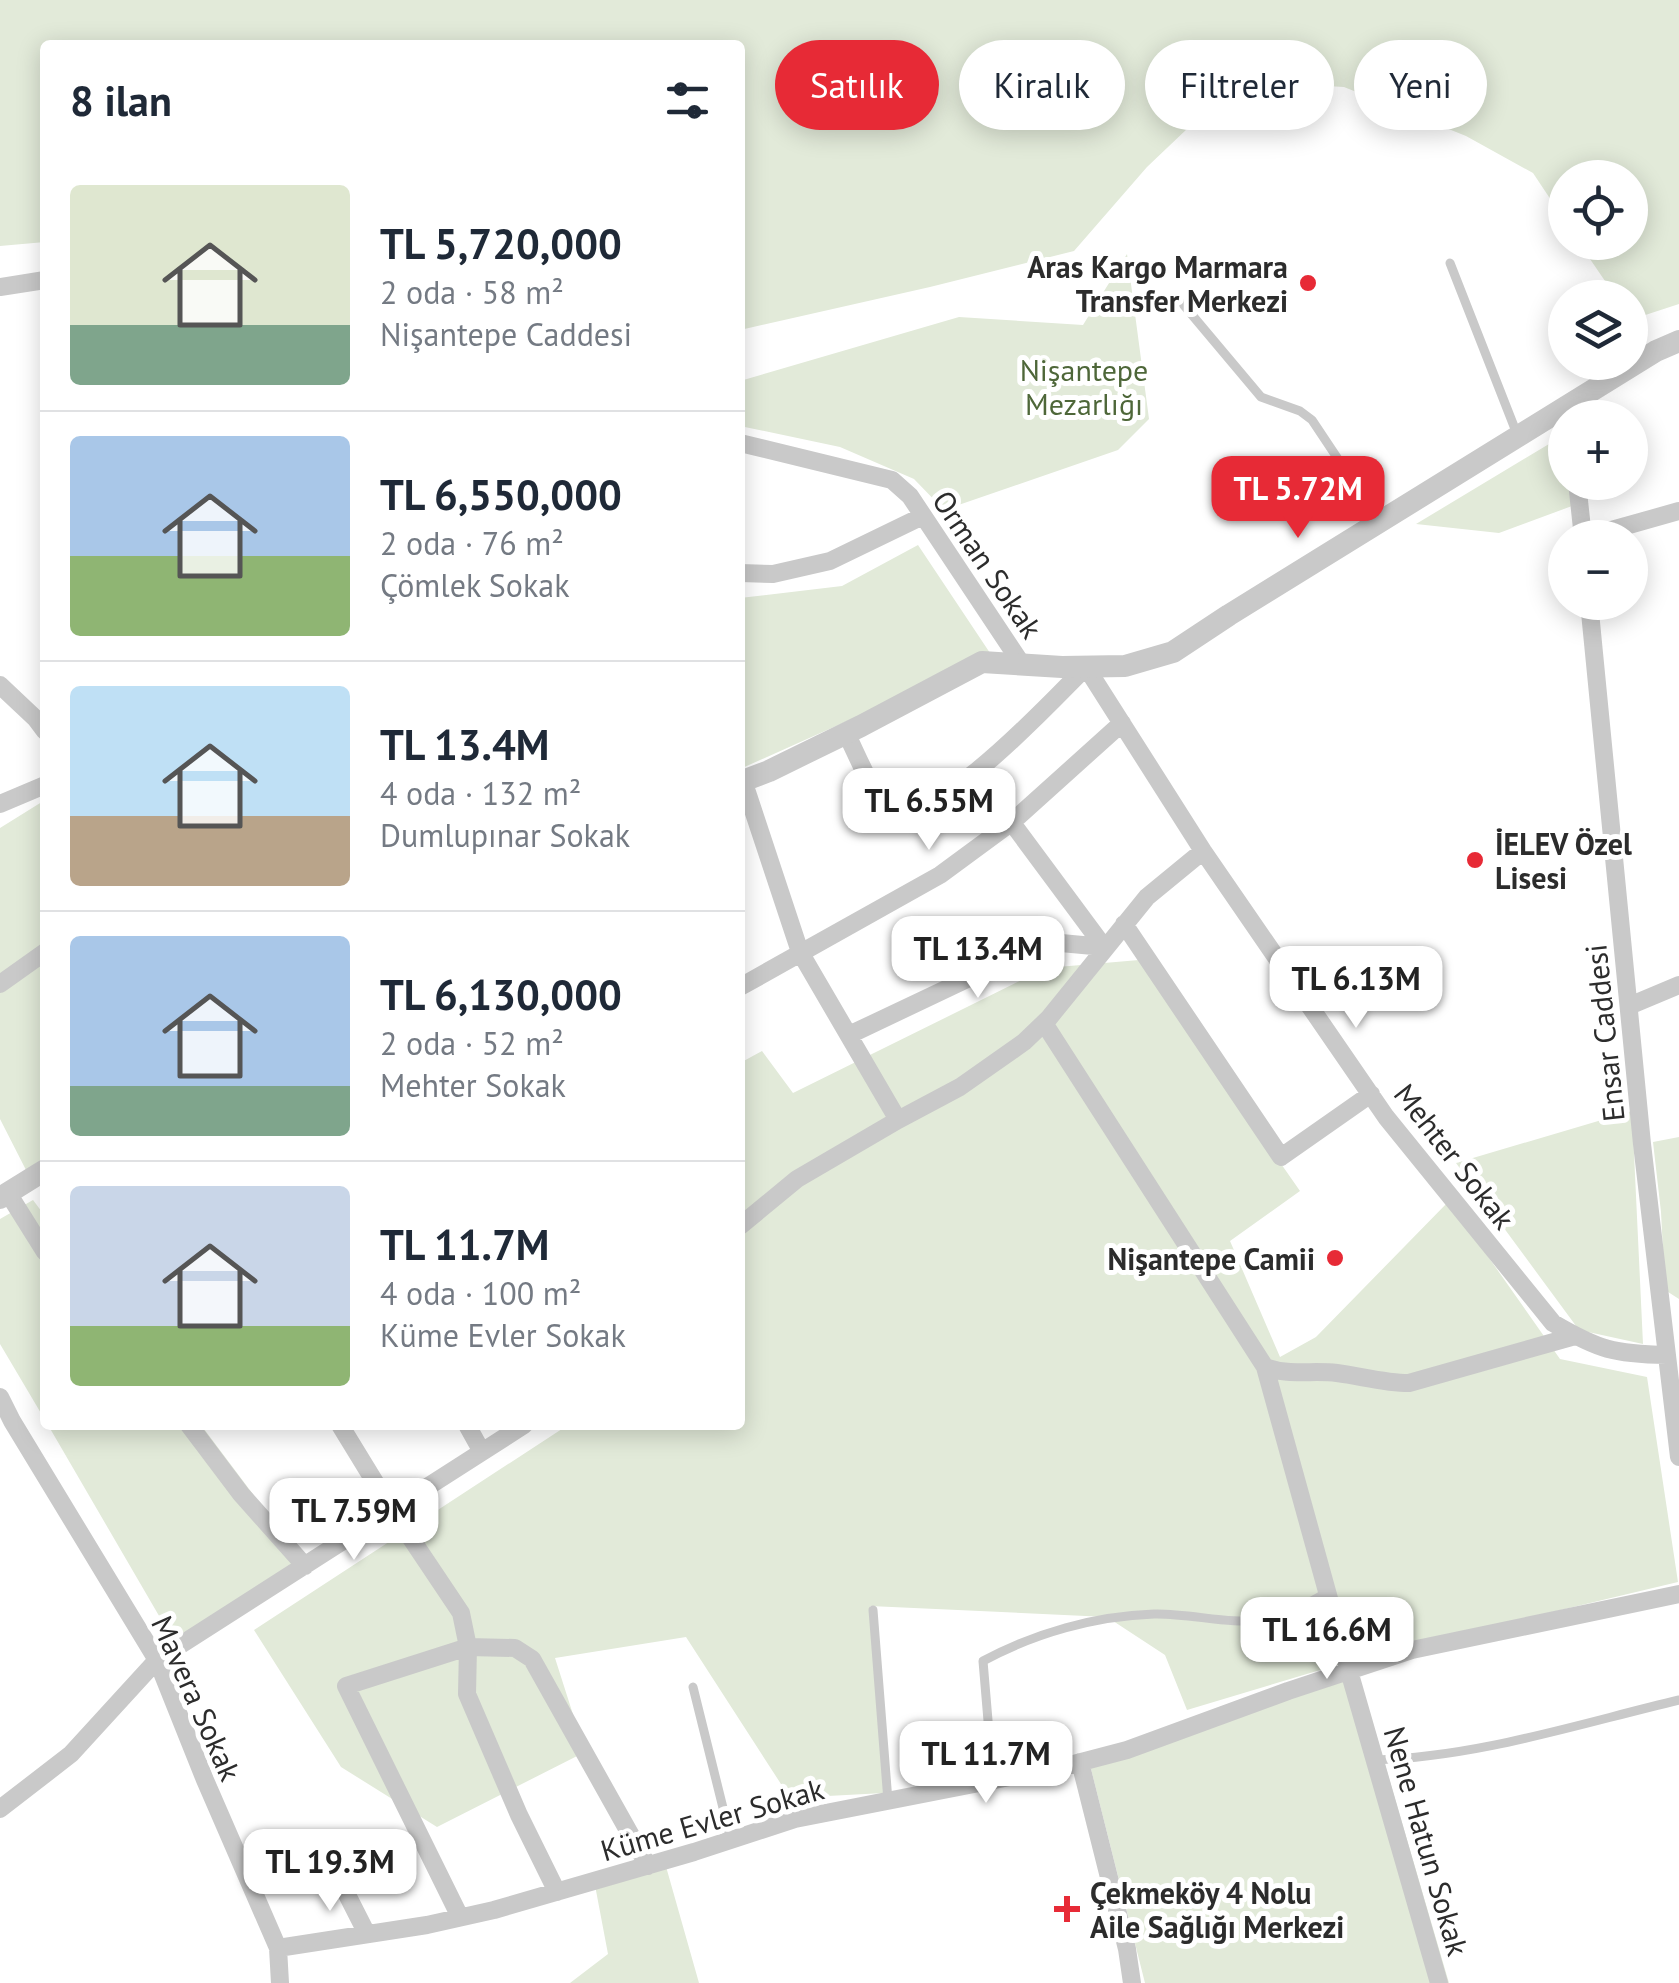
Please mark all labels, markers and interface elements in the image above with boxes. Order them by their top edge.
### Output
chip: Satılık [775,40,939,130]
chip: Kiralık [959,40,1125,130]
chip: Filtreler [1145,40,1334,130]
chip: Yeni [1354,40,1487,130]
text: 8 ilan [70,73,172,128]
icon: filters [660,73,715,128]
map controls [1548,160,1648,620]
button: locate [1548,160,1648,260]
text: TL 5,720,000 [380,216,622,271]
icon: home [150,225,270,345]
place label: Aras Kargo Marmara Transfer Merkezi [1027,247,1288,320]
text: 2 oda · 58 m² [380,271,564,313]
marker: Aras Kargo Marmara Transfer Merkezi [1297,272,1319,294]
button: layers [1548,280,1648,380]
text: Nişantepe Caddesi [380,313,632,355]
park label: Nişantepe Mezarlığı [1020,350,1148,423]
button: + [1548,400,1648,500]
pin: TL 5.72M [1195,456,1401,541]
text: TL 6,550,000 [380,467,622,522]
text: TL 5.72M [1234,467,1363,509]
icon: home [150,476,270,596]
street label: Orman Sokak [924,483,1052,646]
button: − [1548,520,1648,620]
text: 2 oda · 76 m² [380,522,564,564]
text: Çömlek Sokak [380,564,569,606]
text: TL 13.4M [380,717,549,772]
icon: home [150,726,270,846]
pin: TL 6.55M [826,768,1032,853]
text: 4 oda · 132 m² [380,772,581,814]
text: TL 6.55M [865,779,994,821]
text: Dumlupınar Sokak [380,814,630,856]
place label: İELEV Özel Lisesi [1495,824,1632,897]
marker: İELEV Özel Lisesi [1464,849,1486,871]
pin: TL 13.4M [875,916,1081,1001]
text: TL 13.4M [914,927,1043,969]
street label: Ensar Caddesi [1575,942,1633,1124]
pin: TL 6.13M [1253,946,1459,1031]
text: TL 6.13M [1292,957,1421,999]
text: TL 6,130,000 [380,967,622,1022]
icon: home [150,976,270,1096]
text: 2 oda · 52 m² [380,1022,564,1064]
text: Mehter Sokak [380,1064,566,1106]
street label: Mehter Sokak [1386,1075,1524,1237]
text: TL 11.7M [380,1217,549,1272]
icon: home [150,1226,270,1346]
place label: Nişantepe Camii [1108,1239,1315,1278]
marker: Nişantepe Camii [1324,1247,1346,1269]
text: 4 oda · 100 m² [380,1272,581,1314]
text: Küme Evler Sokak [380,1314,626,1356]
pin: TL 7.59M [251,1478,457,1563]
text: TL 7.59M [291,1489,417,1531]
pin: TL 16.6M [1224,1597,1430,1682]
text: TL 16.6M [1263,1608,1392,1650]
street label: Mavera Sokak [143,1609,251,1787]
pin: TL 11.7M [883,1721,1089,1806]
street label: Nene Hatun Sokak [1376,1722,1479,1961]
text: TL 11.7M [922,1732,1051,1774]
street label: Küme Evler Sokak [596,1768,829,1870]
pin: TL 19.3M [227,1829,433,1914]
text: TL 19.3M [266,1840,395,1882]
place label: Çekmeköy 4 Nolu Aile Sağlığı Merkezi [1090,1873,1344,1946]
marker: Çekmeköy 4 Nolu Aile Sağlığı Merkezi [1054,1896,1080,1922]

